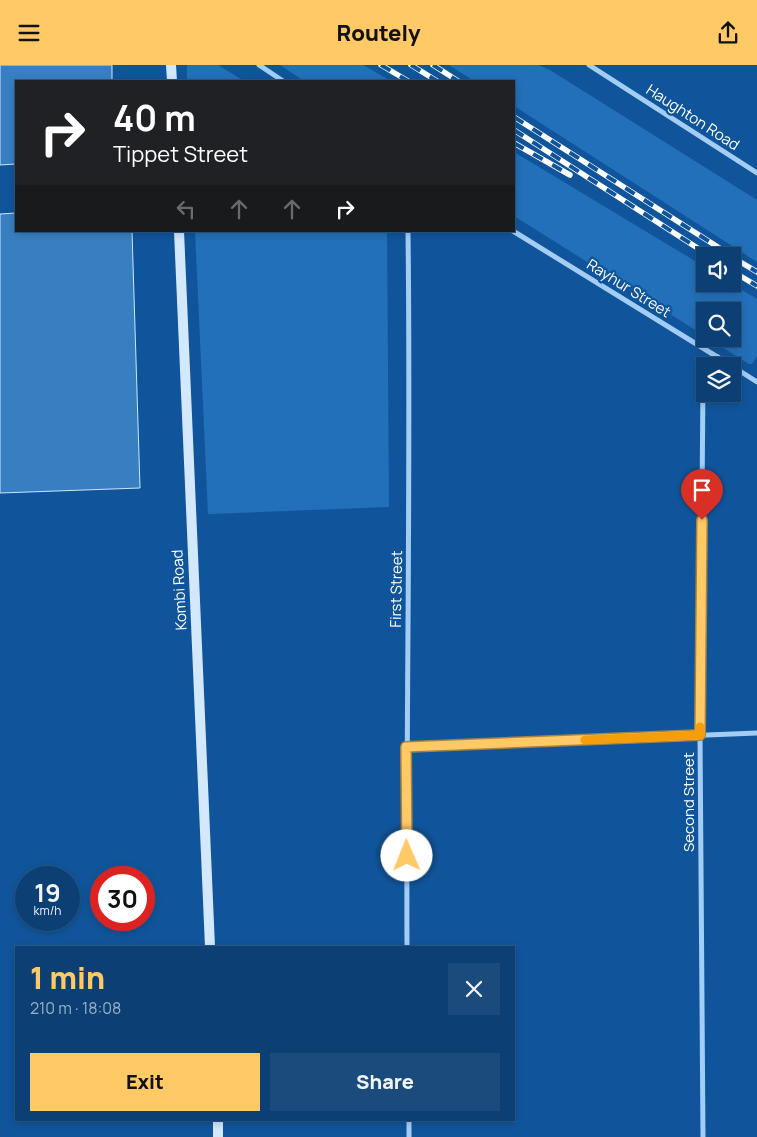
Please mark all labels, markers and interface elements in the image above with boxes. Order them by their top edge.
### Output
text: Routely [336,18,421,48]
icon: menu [15,19,43,47]
icon: share [714,19,742,47]
street label: Haughton Road [642,79,744,155]
text: 40 m [113,94,196,142]
icon: right [30,100,95,165]
text: Tippet Street [113,139,248,169]
icon: left [172,195,200,223]
icon: ahead [225,195,253,223]
icon: ahead [278,195,306,223]
icon: right [331,195,359,223]
map controls [696,247,741,402]
button: sound [696,247,741,292]
street label: Rayhur Street [583,254,675,322]
button: search [696,302,741,347]
button: layers [696,357,741,402]
pin [681,469,723,520]
icon: arrive [688,476,716,504]
street label: Kombi Road [166,549,192,631]
street label: First Street [385,550,407,628]
street label: Second Street [678,752,699,852]
position arrow [380,829,432,881]
speed limit sign: 30 [90,866,155,931]
text: 19 [34,875,61,910]
text: km/h [34,902,61,919]
text: 1 min [30,957,105,998]
button: close [448,963,500,1015]
text: 210 m · 18:08 [30,997,121,1019]
button: Exit [30,1053,260,1111]
button: Share [270,1053,500,1111]

